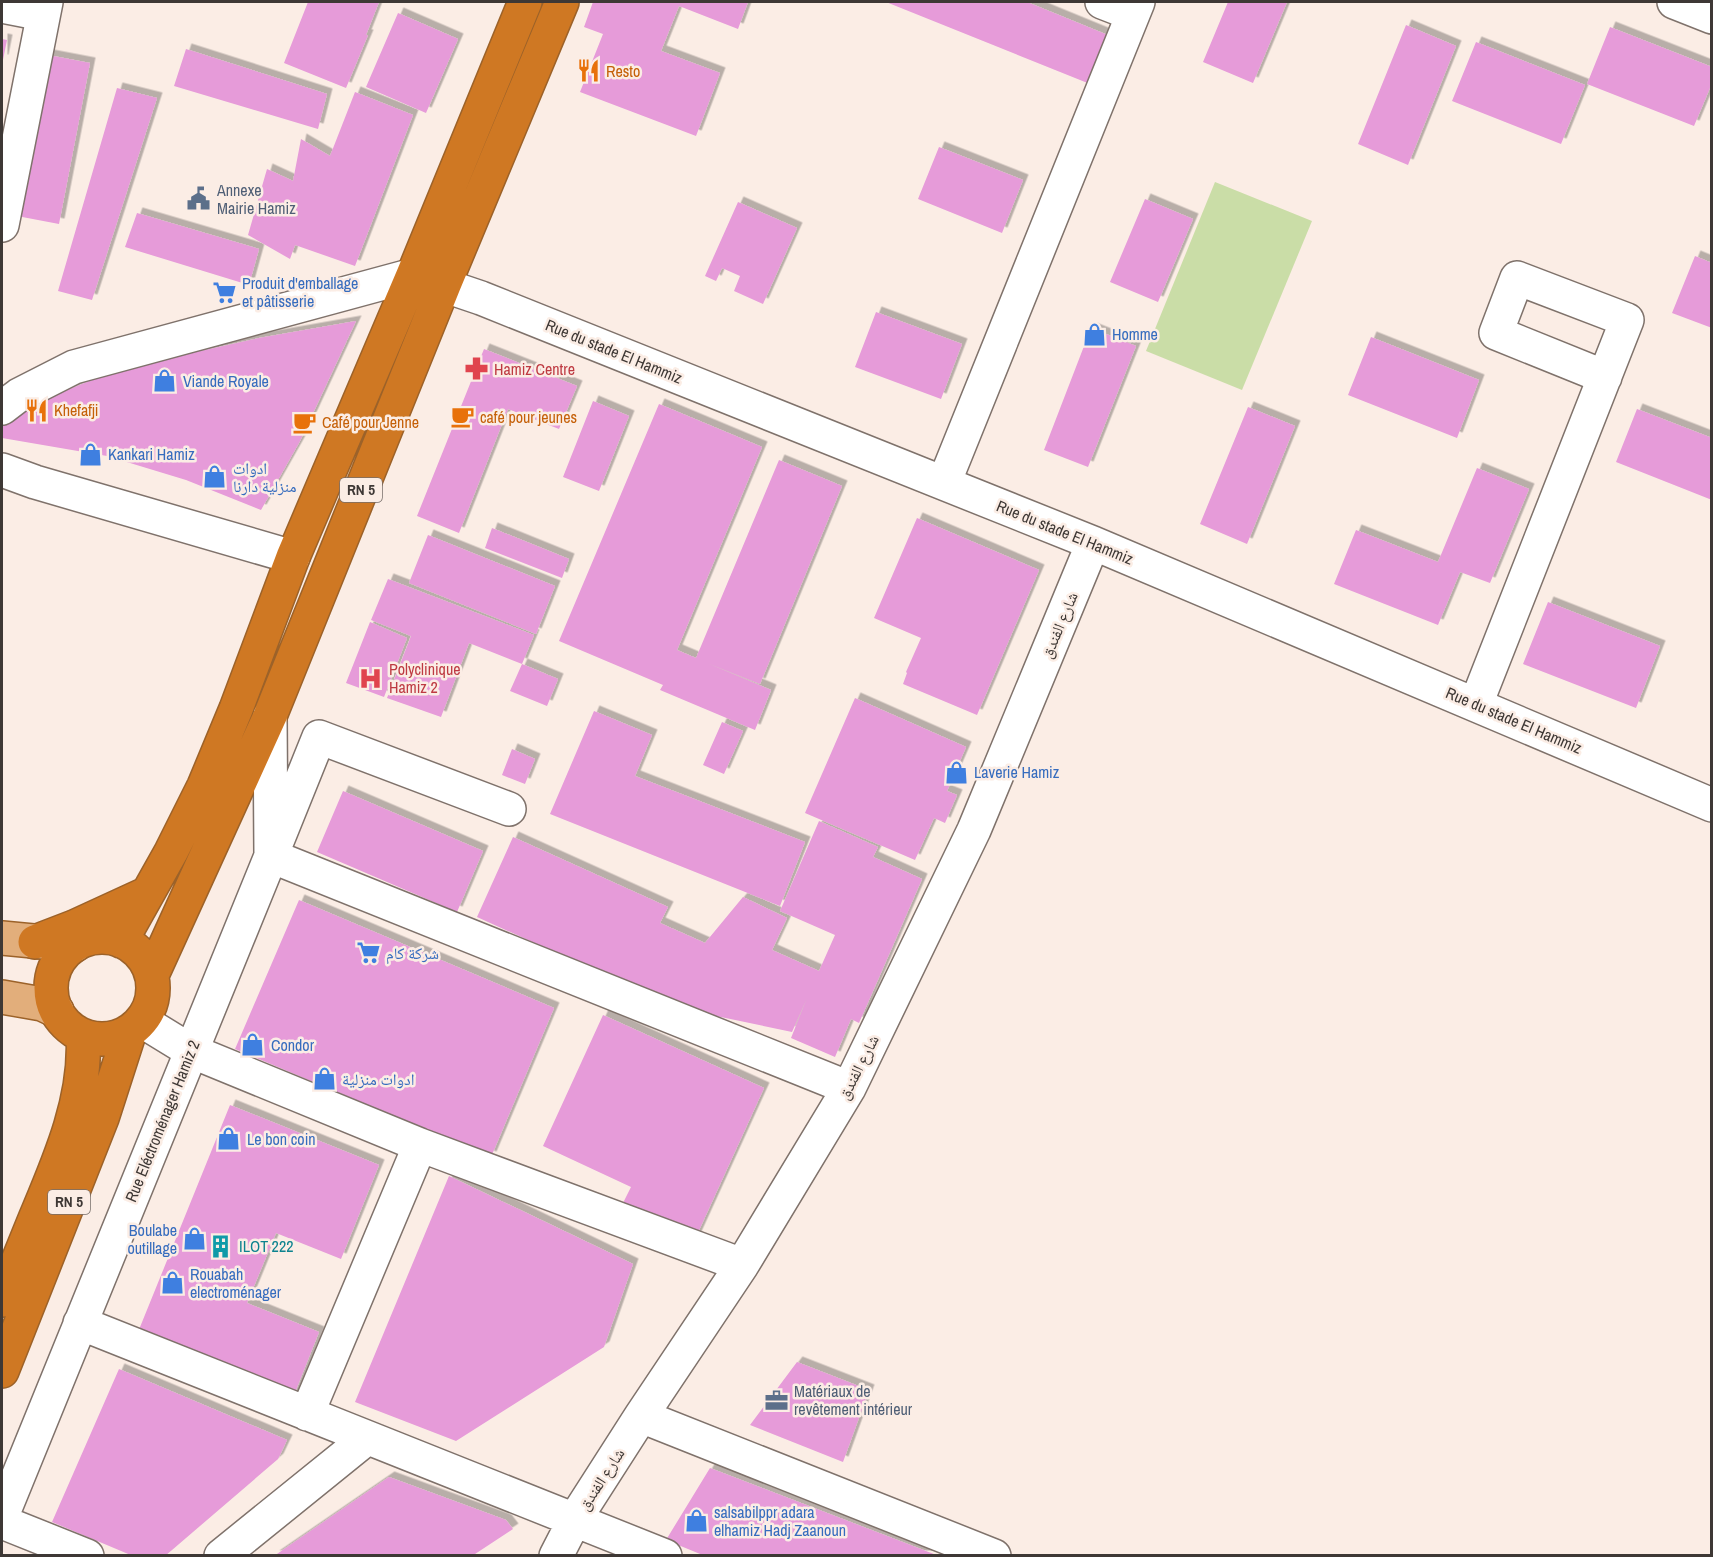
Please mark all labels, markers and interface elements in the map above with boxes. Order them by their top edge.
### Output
restaurant icon: Resto [575,58,601,84]
place label: Resto [606,60,640,82]
place label: Annexe Mairie Hamiz [216,179,296,219]
public building icon: Annexe Mairie Hamiz [186,186,212,212]
place label: Produit d'emballage et pâtisserie [242,272,358,312]
supermarket icon: Produit d'emballage et pâtisserie [211,279,237,305]
street label: Rue du stade El Hammiz [542,313,686,389]
shop icon: Homme [1081,321,1107,347]
place label: Homme [1112,323,1158,345]
pharmacy icon: Hamiz Centre [463,356,489,382]
place label: Hamiz Centre [494,358,575,380]
shop icon: Viande Royale [152,368,178,394]
place label: Viande Royale [183,370,269,392]
restaurant icon: Khefafji [23,397,49,423]
place label: Khefafji [54,399,99,421]
cafe icon: café pour jeunes [449,404,475,430]
place label: café pour jeunes [480,406,577,428]
cafe icon: Café pour Jenne [291,409,317,435]
place label: Café pour Jenne [322,411,419,433]
shop icon: Kankari Hamiz [77,441,103,467]
place label: Kankari Hamiz [108,443,195,465]
place label: ادوات منزلية دارنا [233,457,297,497]
shop icon: ادوات منزلية دارنا [202,464,228,490]
road number: RN 5 [340,478,382,502]
street label: Rue du stade El Hammiz [993,494,1137,570]
street label: شارع الفندق [1035,588,1083,662]
place label: Polyclinique Hamiz 2 [389,658,460,698]
hospital icon: Polyclinique Hamiz 2 [358,665,384,691]
street label: Rue du stade El Hammiz [1443,681,1586,759]
shop icon: Laverie Hamiz [943,759,969,785]
place label: Laverie Hamiz [974,761,1060,783]
supermarket icon: شركة كام [355,940,381,966]
place label: شركة كام [386,942,439,964]
street label: شارع الفندق [832,1031,884,1103]
shop icon: Condor [240,1032,266,1058]
place label: Condor [271,1034,315,1056]
street label: Rue Eléctroménager Hamiz 2 [119,1037,205,1205]
shop icon: ادوات منزلية [311,1066,337,1092]
place label: ادوات منزلية [342,1068,415,1090]
shop icon: Le bon coin [216,1126,242,1152]
place label: Le bon coin [247,1128,316,1150]
road number: RN 5 [48,1190,90,1214]
place label: Boulabe outillage [127,1219,177,1259]
shop icon: Boulabe outillage [182,1226,208,1252]
building icon: ILOT 222 [208,1233,234,1259]
place label: ILOT 222 [239,1235,293,1257]
place label: Rouabah electroménager [190,1263,282,1303]
shop icon: Rouabah electroménager [159,1270,185,1296]
place label: Matériaux de revêtement intérieur [794,1380,913,1420]
office icon: Matériaux de revêtement intérieur [763,1387,789,1413]
street label: شارع الفندق [573,1444,629,1514]
place label: salsabilppr adara elhamiz Hadj Zaanoun [714,1501,846,1541]
shop icon: salsabilppr adara elhamiz Hadj Zaanoun [683,1508,709,1534]

